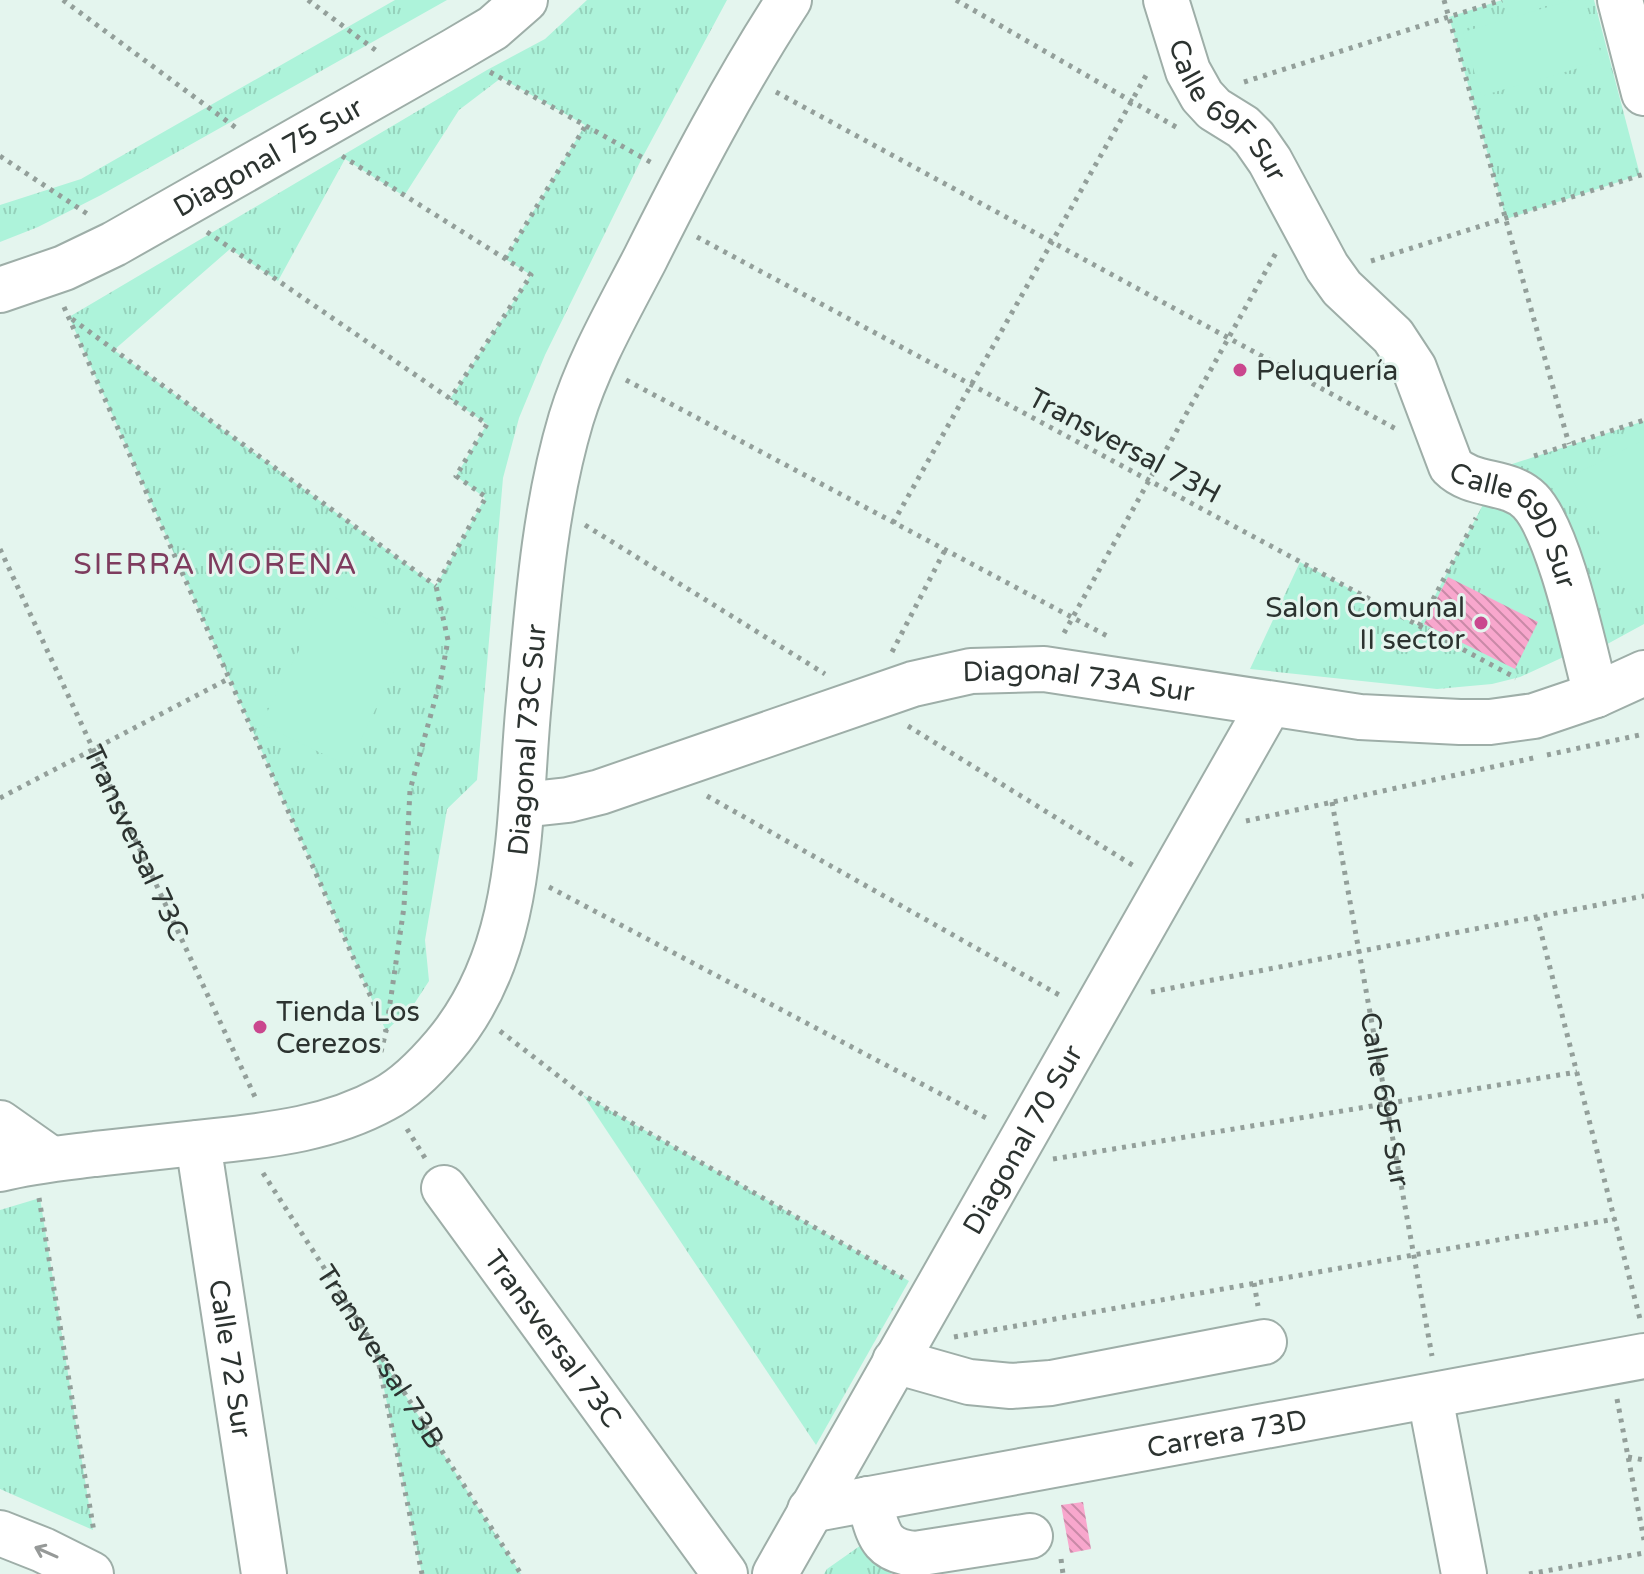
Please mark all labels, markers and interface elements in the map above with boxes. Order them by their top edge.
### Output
street label: Calle 69F Sur [1161,35,1294,187]
street label: Diagonal 75 Sur [167,90,369,225]
place label: Peluquería [1256,354,1398,388]
marker: Peluquería [1231,361,1249,379]
street label: Transversal 73H [1022,381,1227,511]
street label: Calle 69D Sur [1443,455,1584,593]
district label: SIERRA MORENA [73,546,359,583]
place label: Salon Comunal II sector [1265,591,1465,657]
marker: Salon Comunal II sector [1472,614,1490,632]
street label: Diagonal 73C Sur [501,622,554,857]
street label: Diagonal 73A Sur [962,653,1197,710]
street label: Transversal 73C [76,740,196,946]
place label: Tienda Los Cerezos [276,995,420,1061]
street label: Calle 69F Sur [1352,1009,1417,1190]
marker: Tienda Los Cerezos [251,1018,269,1036]
street label: Diagonal 70 Sur [956,1039,1090,1241]
street label: Transversal 73C [477,1243,629,1435]
street label: Transversal 73B [309,1259,452,1455]
street label: Calle 72 Sur [201,1277,259,1440]
street label: Carrera 73D [1144,1403,1310,1465]
one-way arrow [34,1543,59,1558]

